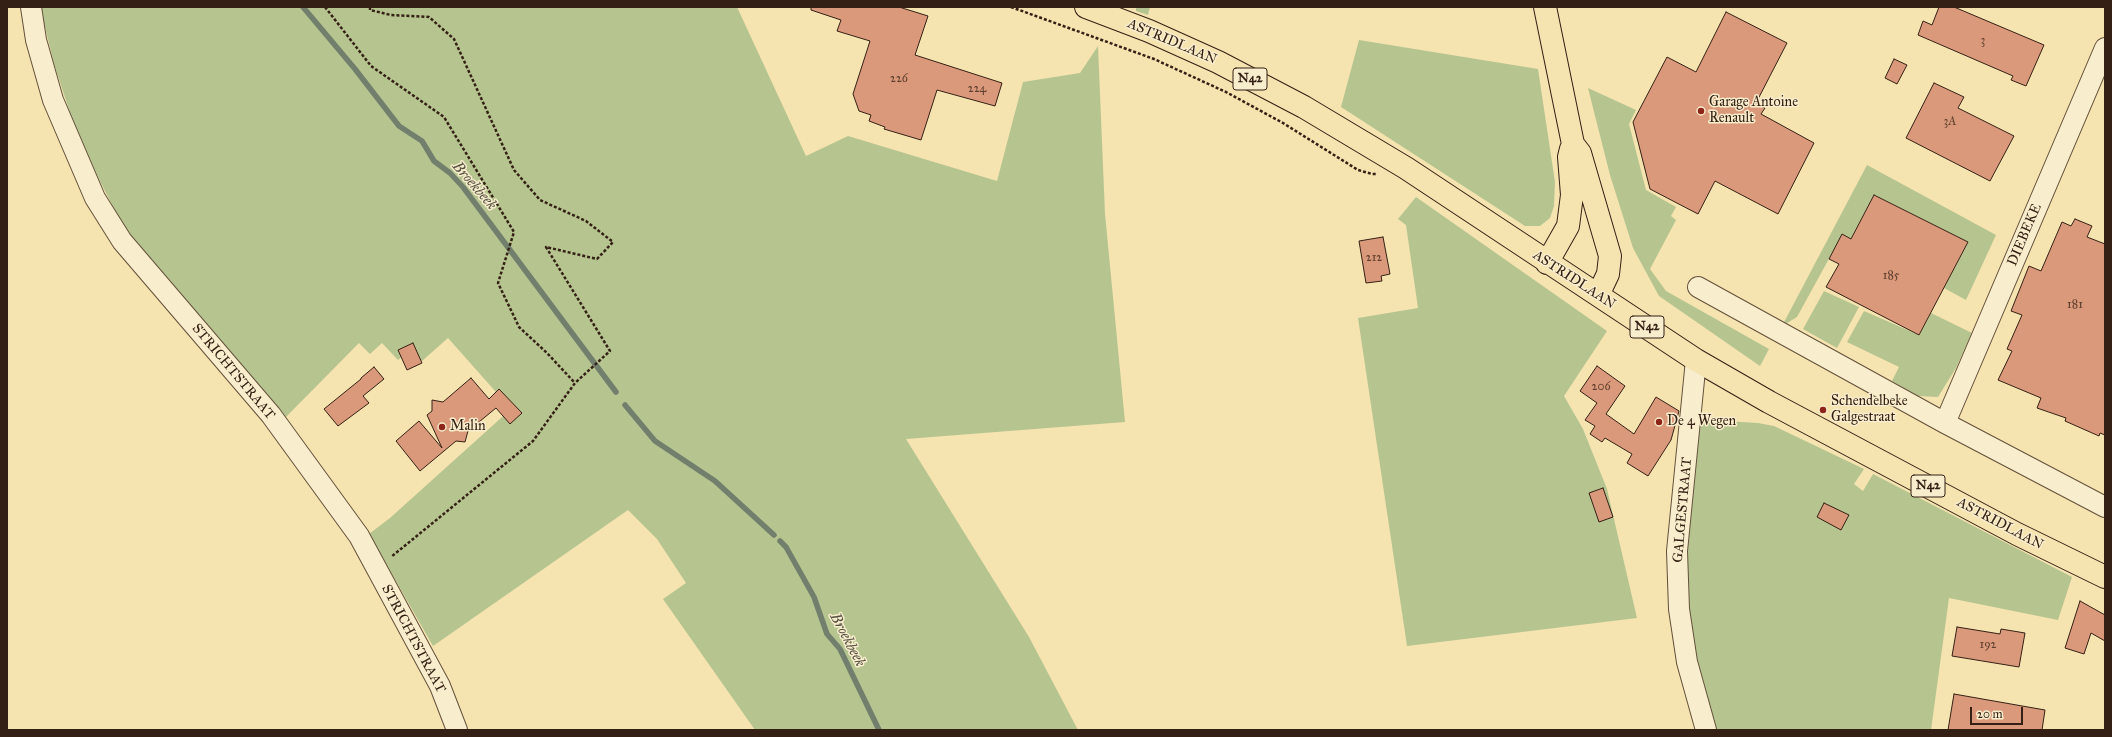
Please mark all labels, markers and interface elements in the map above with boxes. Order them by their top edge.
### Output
street label: ASTRIDLAAN [1125,16,1219,68]
house number: 3 [1981,34,1985,48]
road number: N42 [1233,68,1267,90]
house number: 226 [890,72,908,86]
house number: 224 [968,82,986,96]
place label: Garage Antoine Renault [1709,95,1798,128]
marker: Garage Antoine Renault [1696,106,1706,116]
house number: 3A [1944,115,1956,129]
water label: Broekbeek [448,158,500,214]
street label: DIEBEKE [2004,201,2046,269]
street label: ASTRIDLAAN [1529,247,1619,313]
house number: 212 [1366,251,1382,265]
house number: 185 [1883,269,1899,283]
house number: 181 [2067,298,2083,312]
road number: N42 [1630,316,1664,338]
street label: STRICHTSTRAAT [188,321,278,423]
house number: 206 [1591,380,1611,394]
place label: Schendelbeke Galgestraat [1831,394,1908,426]
marker: Schendelbeke Galgestraat [1818,405,1828,415]
place label: De 4 Wegen [1667,414,1736,430]
marker: De 4 Wegen [1654,417,1664,427]
place label: Malin [450,419,486,435]
marker: Malin [437,422,447,432]
street label: GALGESTRAAT [1670,457,1696,563]
road number: N42 [1911,475,1945,497]
street label: ASTRIDLAAN [1954,494,2046,554]
street label: STRICHTSTRAAT [377,582,449,696]
water label: Broekbeek [825,610,869,670]
house number: 192 [1979,638,1997,652]
scale bar [1972,699,2025,725]
text: 20 m [1977,707,2003,721]

